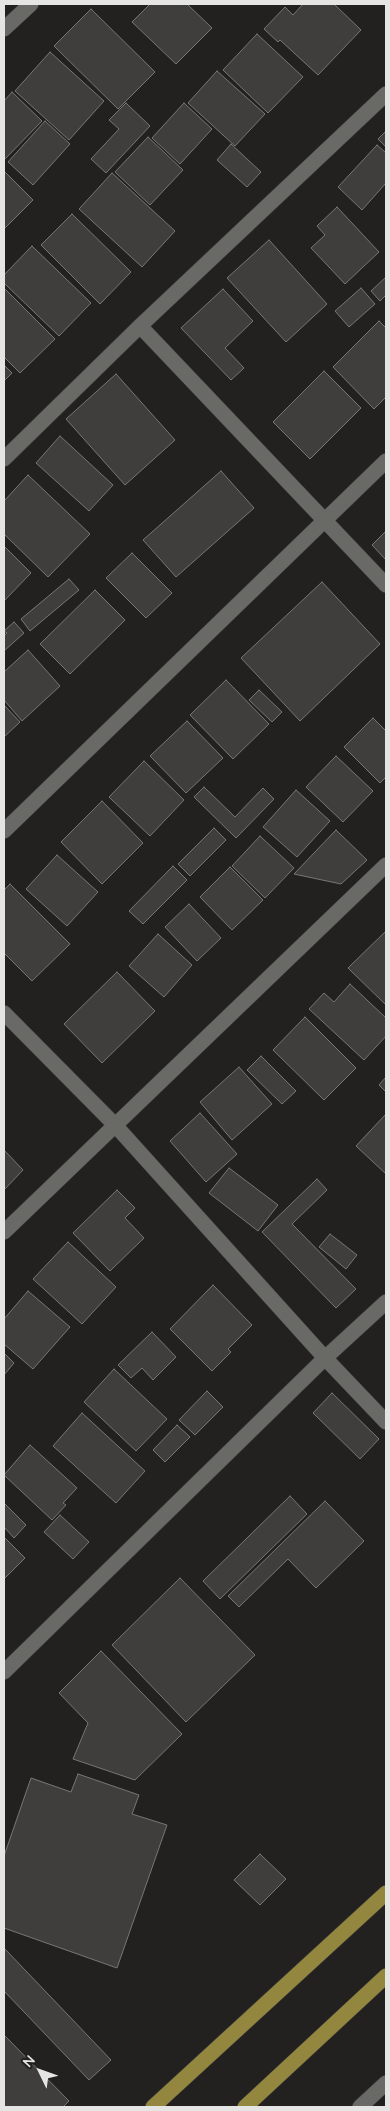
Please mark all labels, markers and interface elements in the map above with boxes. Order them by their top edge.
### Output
north arrow [15,2046,65,2096]
text: N [19,2051,39,2071]

